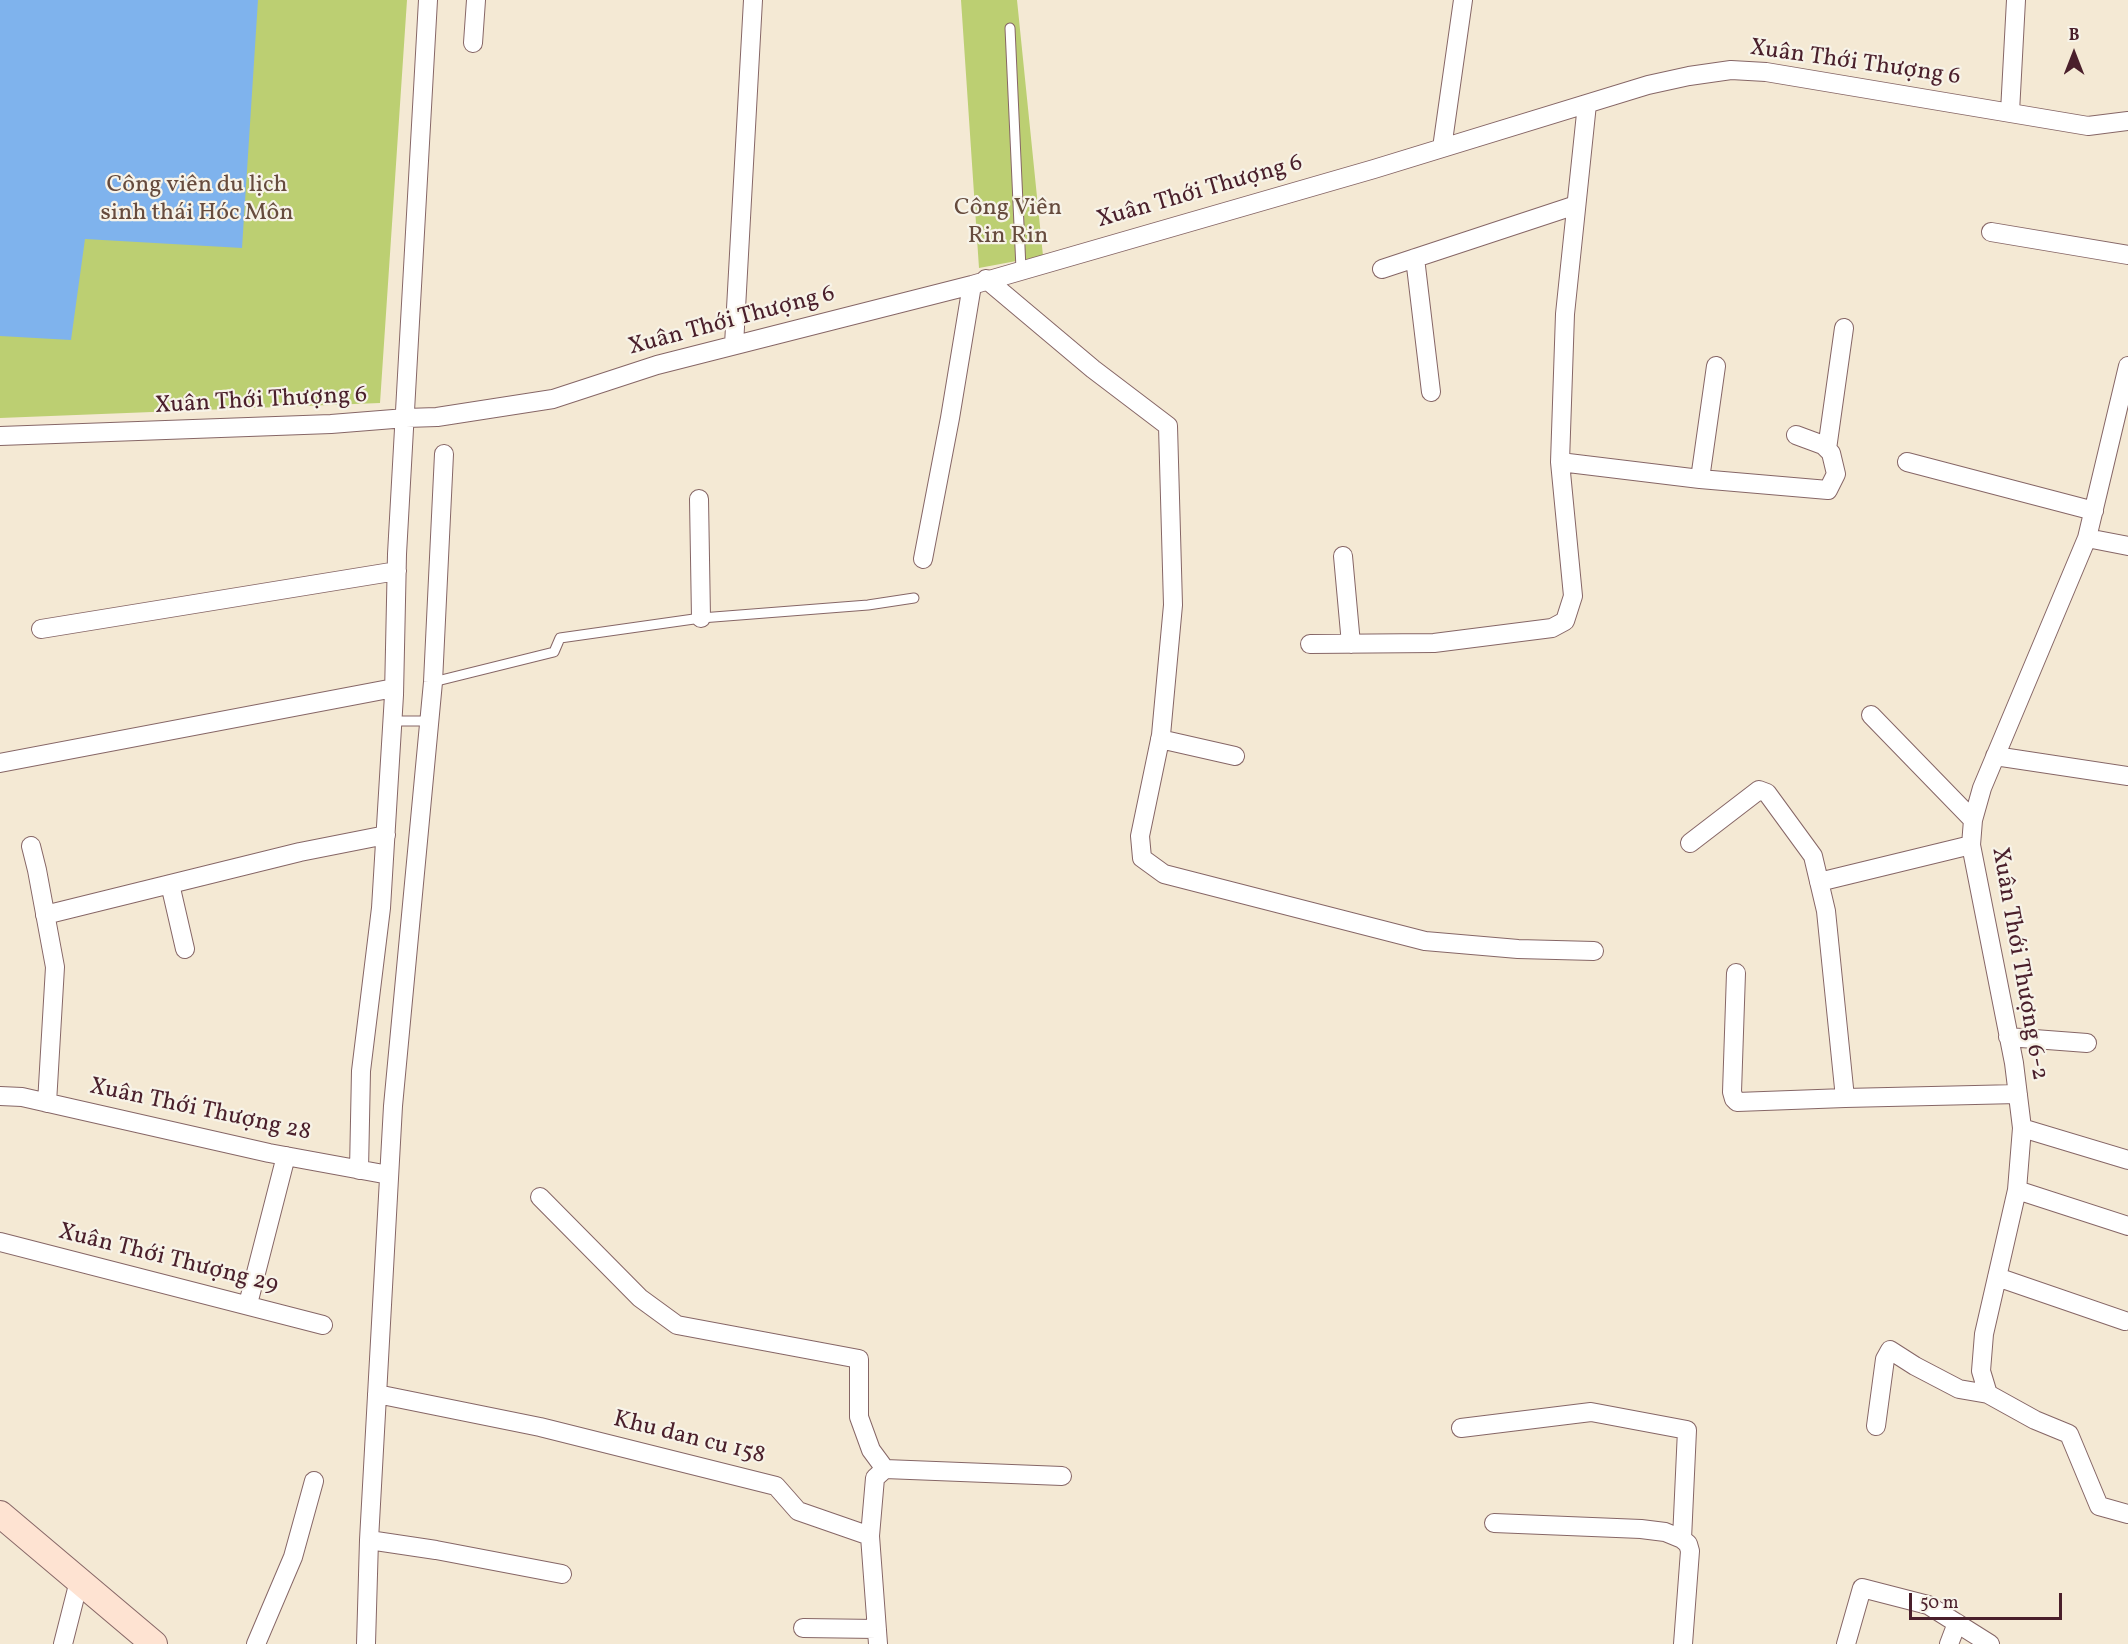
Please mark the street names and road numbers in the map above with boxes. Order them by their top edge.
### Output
street label: Xuân Thới Thượng 6 [1748,35,1962,93]
street label: Xuân Thới Thượng 6 [1094,150,1306,236]
street label: Xuân Thới Thượng 6 [626,281,838,363]
street label: Xuân Thới Thượng 6 [154,382,368,422]
street label: Xuân Thới Thượng 6-2 [1983,845,2053,1083]
street label: Xuân Thới Thượng 28 [87,1073,313,1149]
street label: Xuân Thới Thượng 29 [55,1219,281,1301]
street label: Khu dan cu 158 [610,1406,768,1472]

